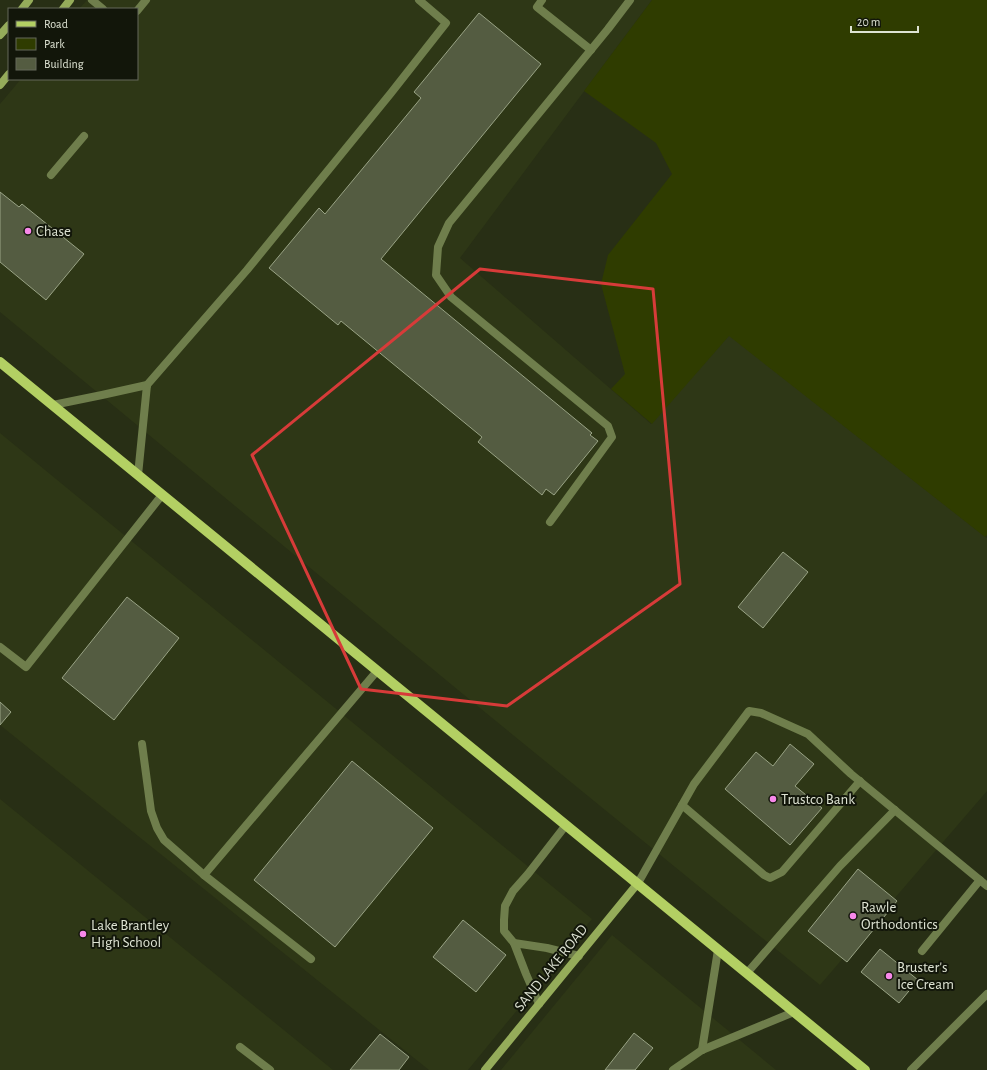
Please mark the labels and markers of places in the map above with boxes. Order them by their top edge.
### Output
place label: Chase [36,224,71,239]
marker: Chase [23,226,33,236]
place label: Trustco Bank [781,792,855,807]
marker: Trustco Bank [768,794,778,804]
place label: Rawle Orthodontics [861,900,938,932]
marker: Rawle Orthodontics [848,911,858,921]
place label: Lake Brantley High School [91,918,170,950]
marker: Lake Brantley High School [78,929,88,939]
place label: Bruster's Ice Cream [897,960,954,992]
marker: Bruster's Ice Cream [884,971,894,981]

